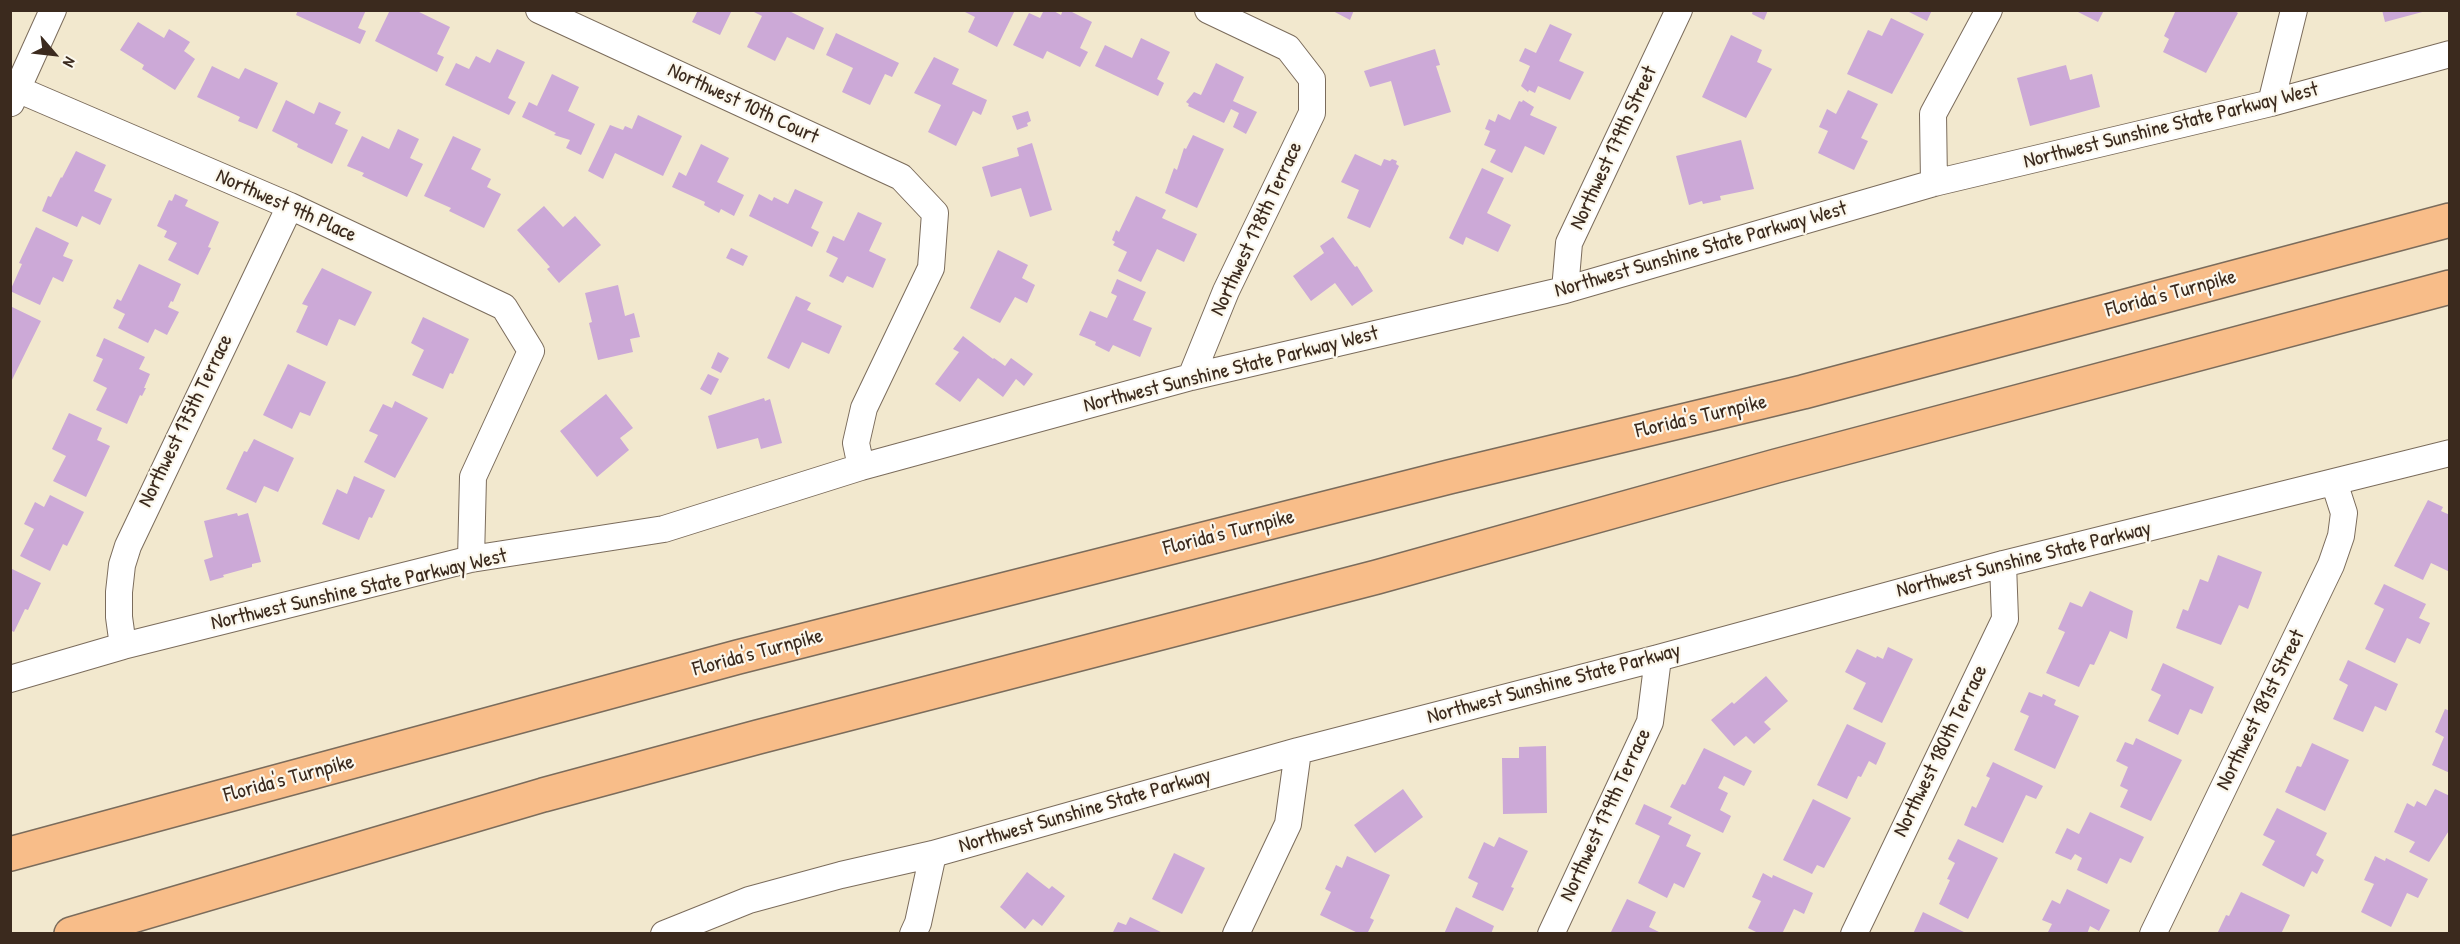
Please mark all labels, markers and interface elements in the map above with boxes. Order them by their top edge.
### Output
north arrow [24,24,84,84]
text: N [58,54,82,71]
street label: Northwest 10th Court [664,58,822,150]
street label: Northwest 179th Street [1565,62,1663,234]
street label: Northwest Sunshine State Parkway West [2021,77,2321,175]
street label: Northwest 178th Terrace [1206,138,1308,320]
street label: Northwest 9th Place [212,164,360,248]
street label: Northwest Sunshine State Parkway West [1552,196,1850,304]
street label: Florida's Turnpike [2103,264,2239,324]
street label: Northwest Sunshine State Parkway West [1081,321,1381,419]
street label: Northwest 175th Terrace [133,331,239,511]
street label: Florida's Turnpike [1633,390,1769,444]
street label: Florida's Turnpike [1161,505,1297,561]
street label: Northwest Sunshine State Parkway [1894,516,2154,604]
street label: Northwest Sunshine State Parkway West [209,544,509,636]
street label: Florida's Turnpike [690,623,826,683]
street label: Northwest 181st Street [2211,626,2311,794]
street label: Northwest Sunshine State Parkway [1425,638,1683,730]
street label: Northwest 180th Terrace [1888,661,1994,841]
street label: Northwest 179th Terrace [1555,725,1657,905]
street label: Florida's Turnpike [221,749,357,809]
street label: Northwest Sunshine State Parkway [956,763,1214,859]

